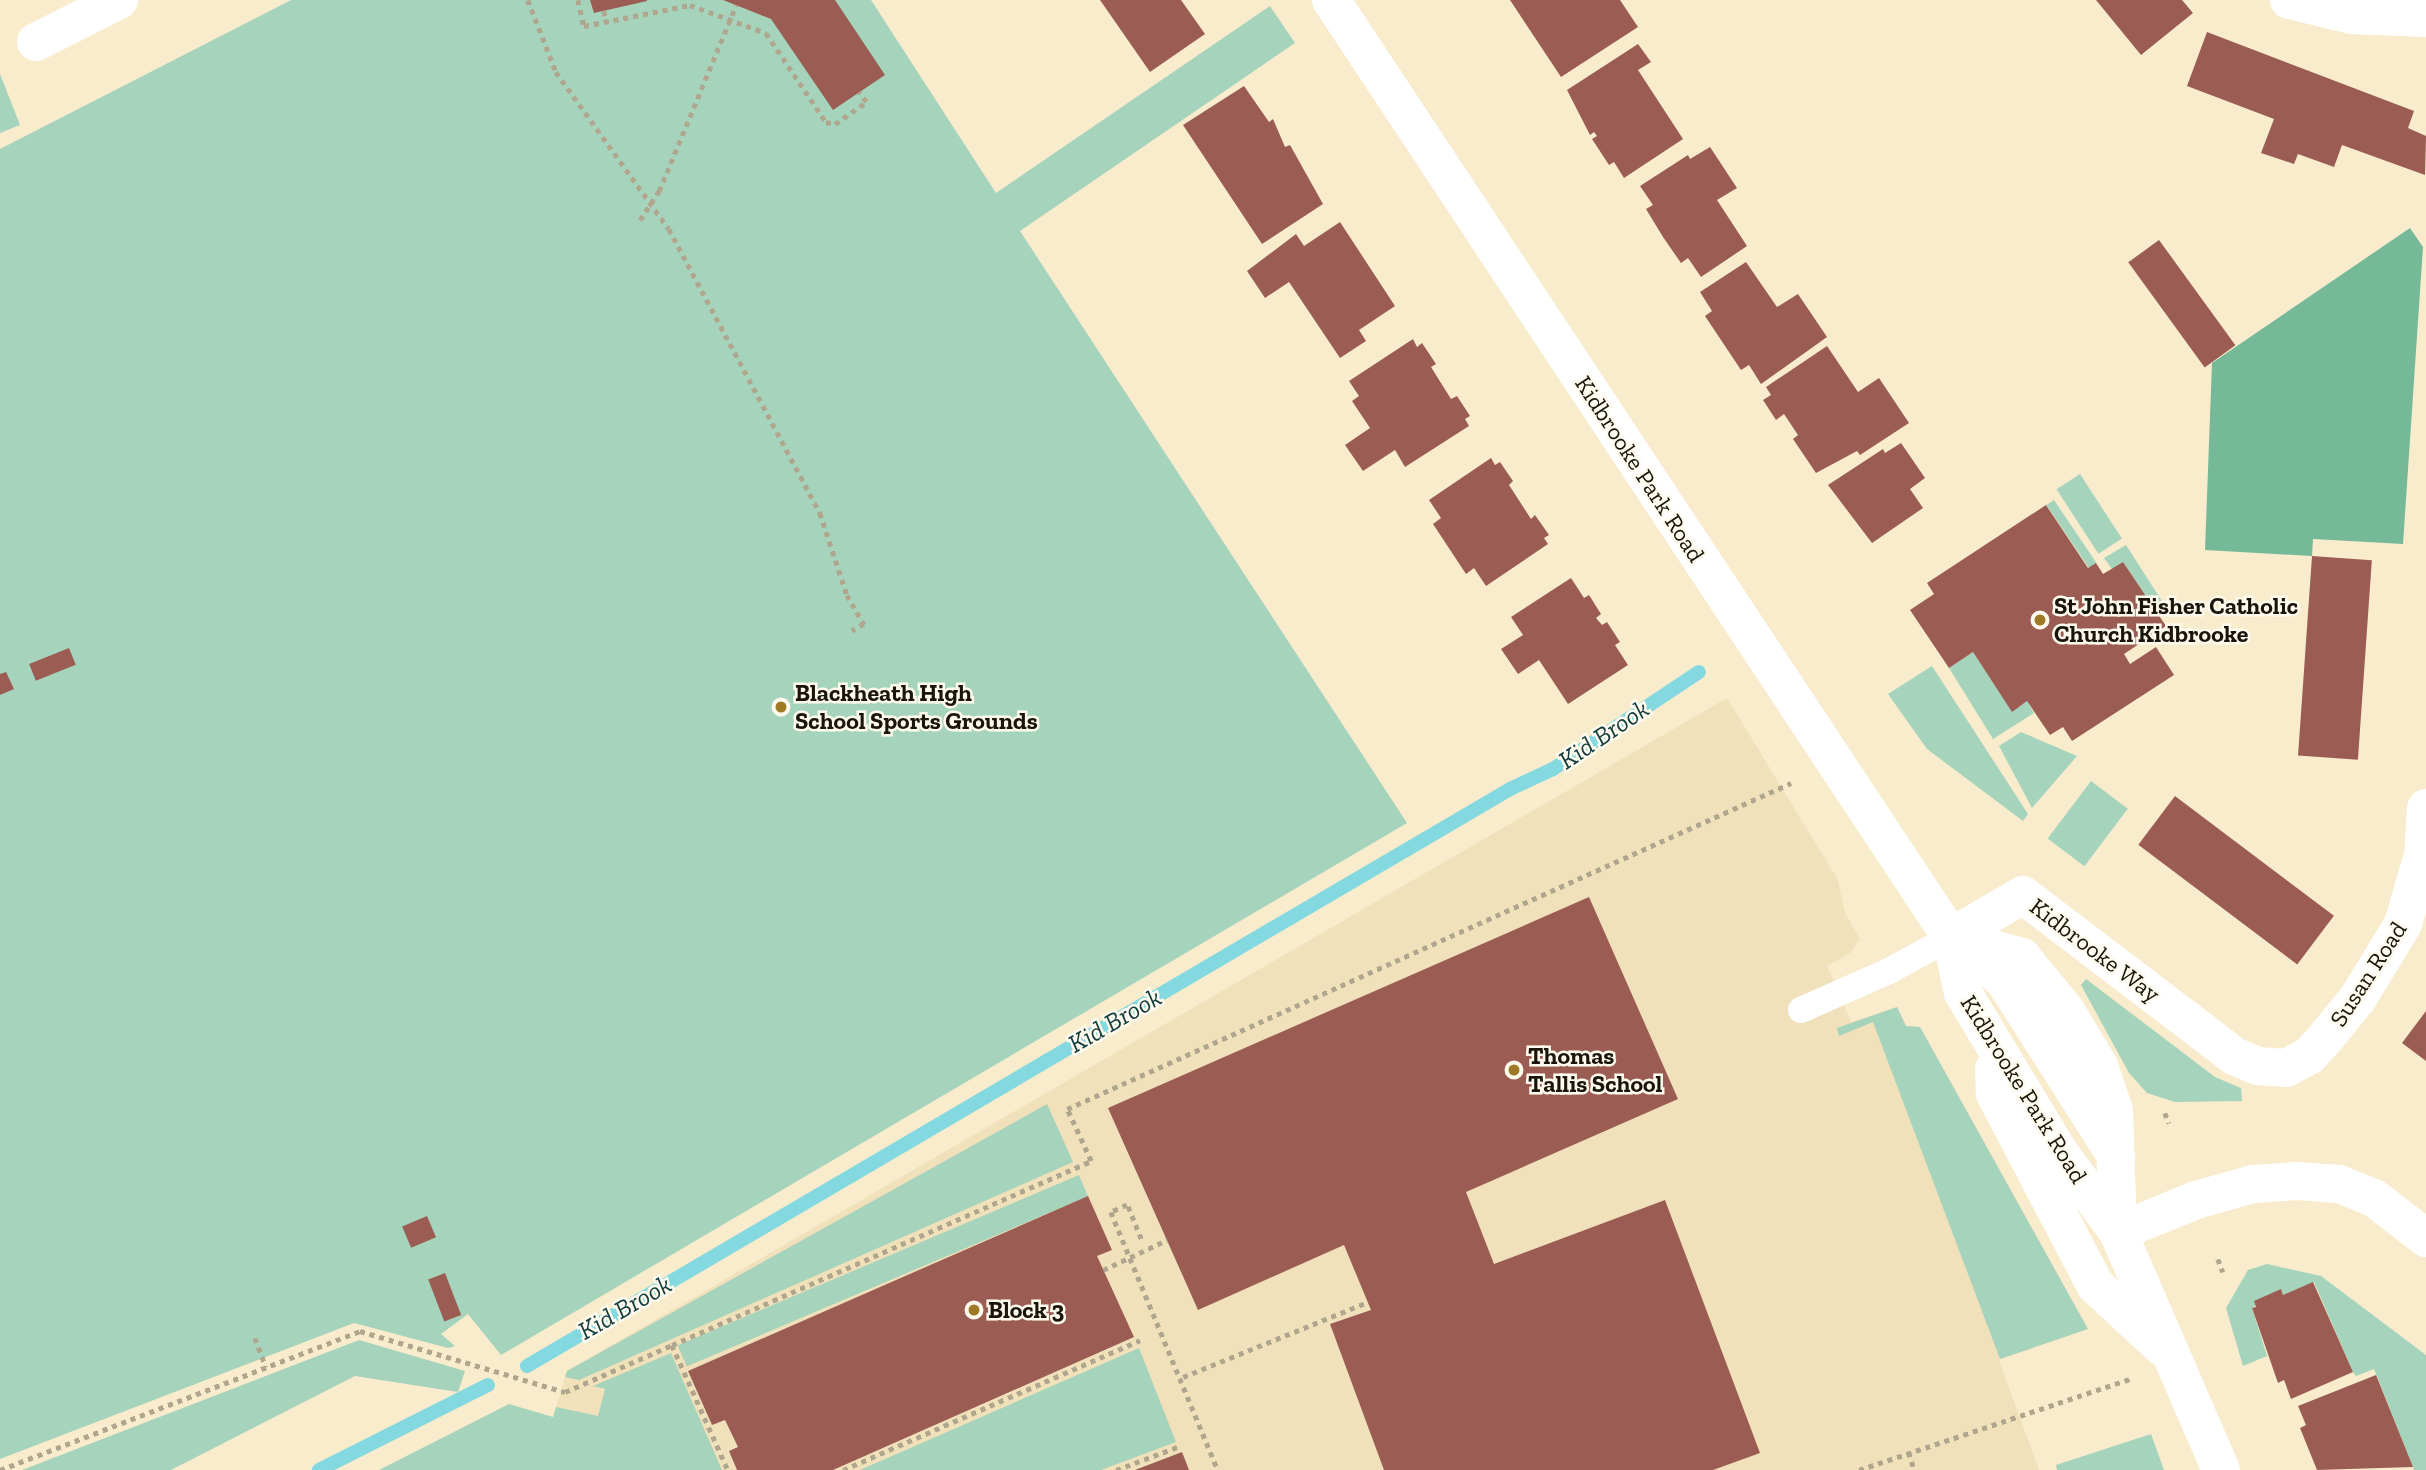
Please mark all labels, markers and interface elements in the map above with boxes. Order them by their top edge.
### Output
street label: Kidbrooke Park Road [1569,370,1711,568]
place label: St John Fisher Catholic Church Kidbrooke [2054,592,2299,648]
marker: St John Fisher Catholic Church Kidbrooke [2032,612,2048,628]
place label: Blackheath High School Sports Grounds [795,679,1038,735]
water label: Kid Brook [1553,693,1655,777]
marker: Blackheath High School Sports Grounds [773,699,789,715]
street label: Kidbrooke Way [2024,891,2166,1009]
street label: Susan Road [2323,916,2413,1032]
water label: Kid Brook [1063,982,1167,1060]
street label: Kidbrooke Park Road [1954,990,2094,1188]
place label: Thomas Tallis School [1528,1042,1662,1098]
marker: Thomas Tallis School [1506,1062,1522,1078]
water label: Kid Brook [573,1269,677,1347]
place label: Block 3 [988,1296,1064,1324]
marker: Block 3 [966,1302,982,1318]

